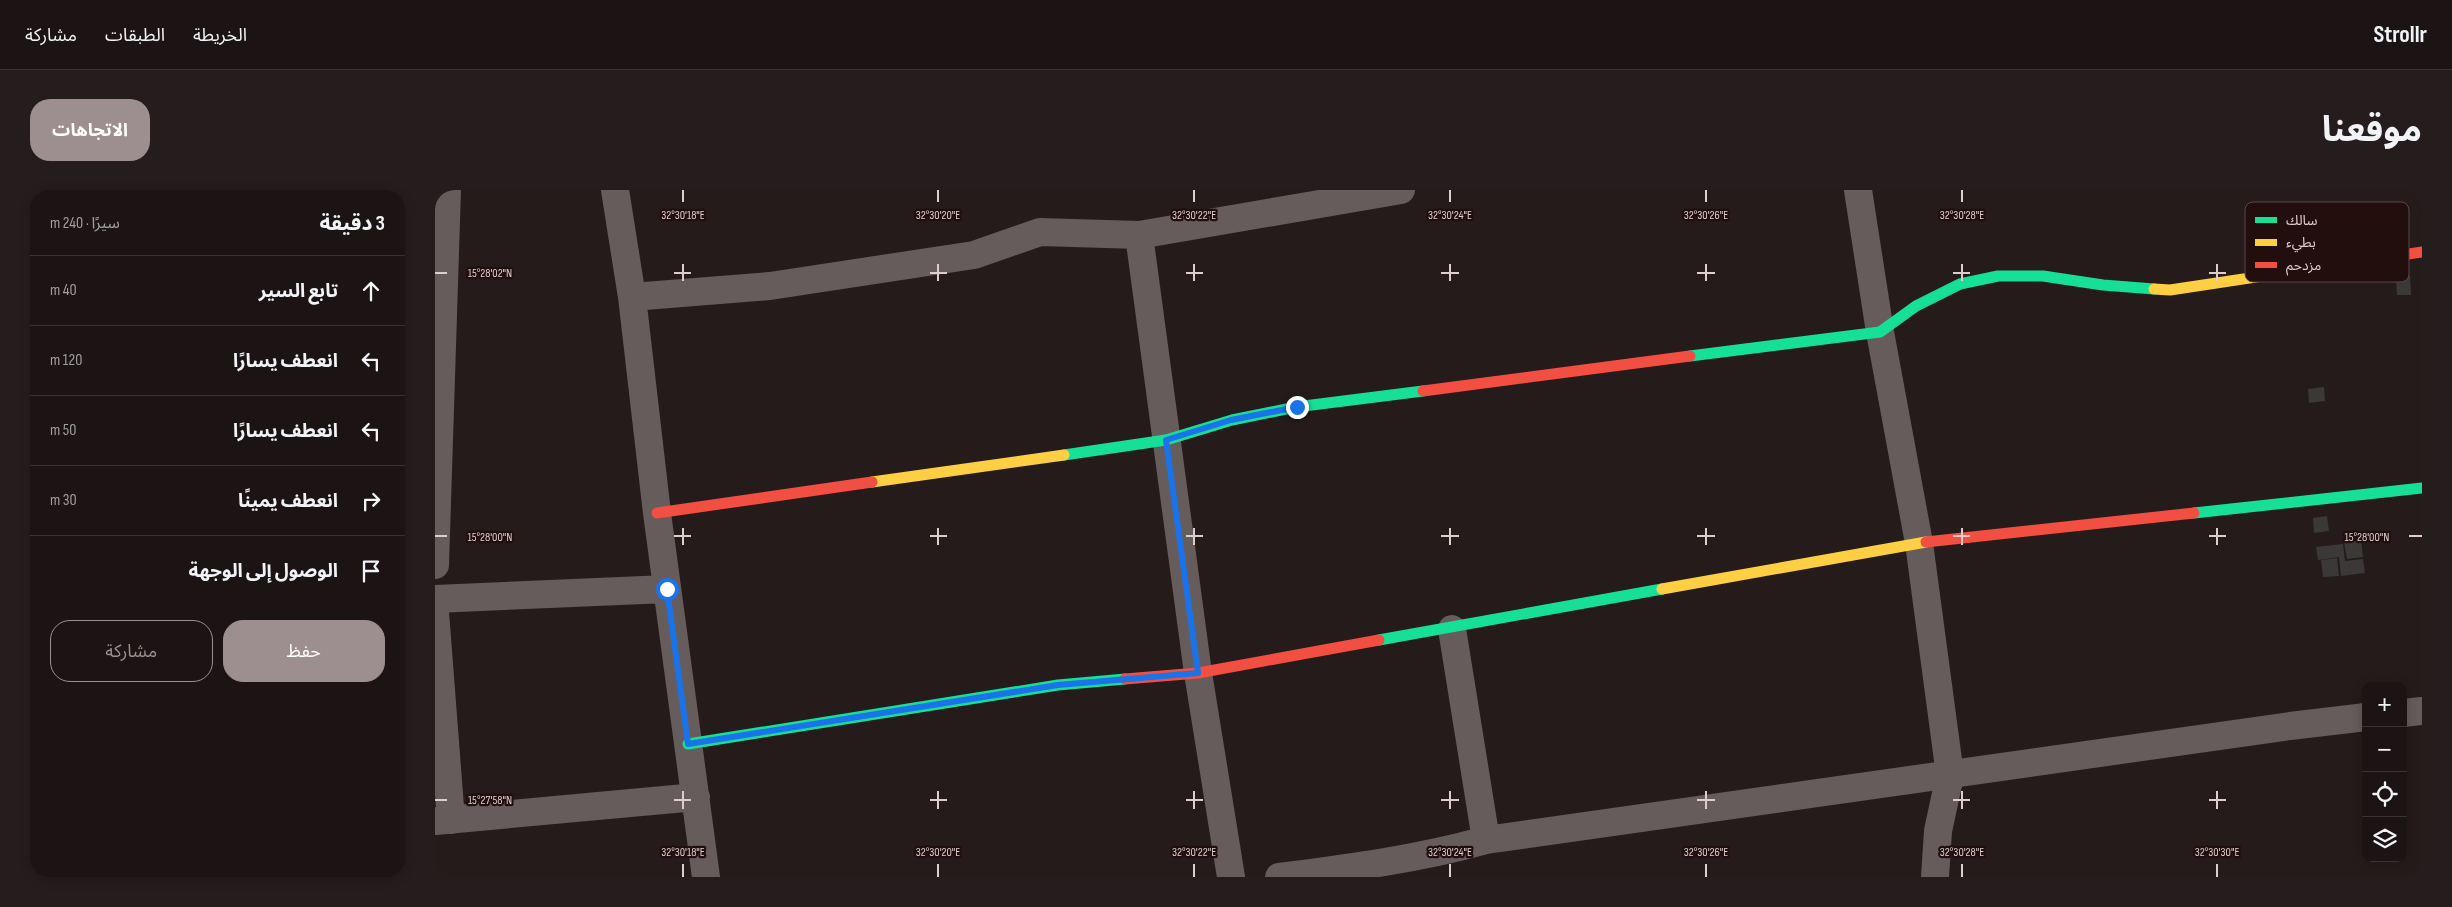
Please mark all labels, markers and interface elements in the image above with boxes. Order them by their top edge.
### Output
text: Strollr [2373,20,2427,49]
text: مشاركة [25,25,77,46]
text: الطبقات [105,25,165,46]
text: الخريطة [193,25,247,46]
button: الاتجاهات [30,99,150,161]
text: موقعنا [2322,109,2422,152]
legend [2245,202,2409,282]
text: 32°30'18"E [661,208,705,223]
text: 32°30'20"E [916,208,960,223]
text: 32°30'22"E [1172,208,1216,223]
text: 32°30'24"E [1428,208,1472,223]
text: 32°30'26"E [1684,208,1728,223]
text: 32°30'28"E [1940,208,1984,223]
text: 3 دقيقة [319,211,385,236]
text: سالك [2286,212,2318,229]
text: سيرًا · 240 m [50,214,120,233]
text: بطيء [2286,234,2316,253]
text: مزدحم [2286,257,2321,276]
text: 15°28'02"N [468,266,512,281]
icon: ahead [357,277,385,305]
text: تابع السير [259,280,338,303]
text: 40 m [50,281,77,300]
icon: left [357,347,385,375]
text: انعطف يسارًا [233,350,338,373]
text: 120 m [50,351,82,370]
route end [1286,396,1309,419]
icon: left [357,417,385,445]
text: انعطف يسارًا [233,420,338,443]
text: 50 m [50,421,76,440]
icon: right [357,487,385,515]
text: انعطف يمينًا [238,490,338,513]
text: 30 m [50,491,77,510]
text: 15°28'00"N [468,530,512,545]
text: 15°28'00"N [2345,530,2389,545]
icon: arrive [357,557,385,585]
text: الوصول إلى الوجهة [189,560,338,583]
route start [656,578,679,601]
button: مشاركة [50,620,213,682]
button: حفظ [223,620,385,682]
map controls [2362,682,2407,862]
button: + [2362,682,2407,727]
button: − [2362,727,2407,772]
button: locate [2362,772,2407,817]
text: 15°27'58"N [468,793,512,808]
button: layers [2362,817,2407,862]
text: 32°30'18"E [661,845,705,860]
text: 32°30'20"E [916,845,960,860]
text: 32°30'22"E [1172,845,1216,860]
text: 32°30'24"E [1428,845,1472,860]
text: 32°30'26"E [1684,845,1728,860]
text: 32°30'28"E [1940,845,1984,860]
text: 32°30'30"E [2195,845,2239,860]

